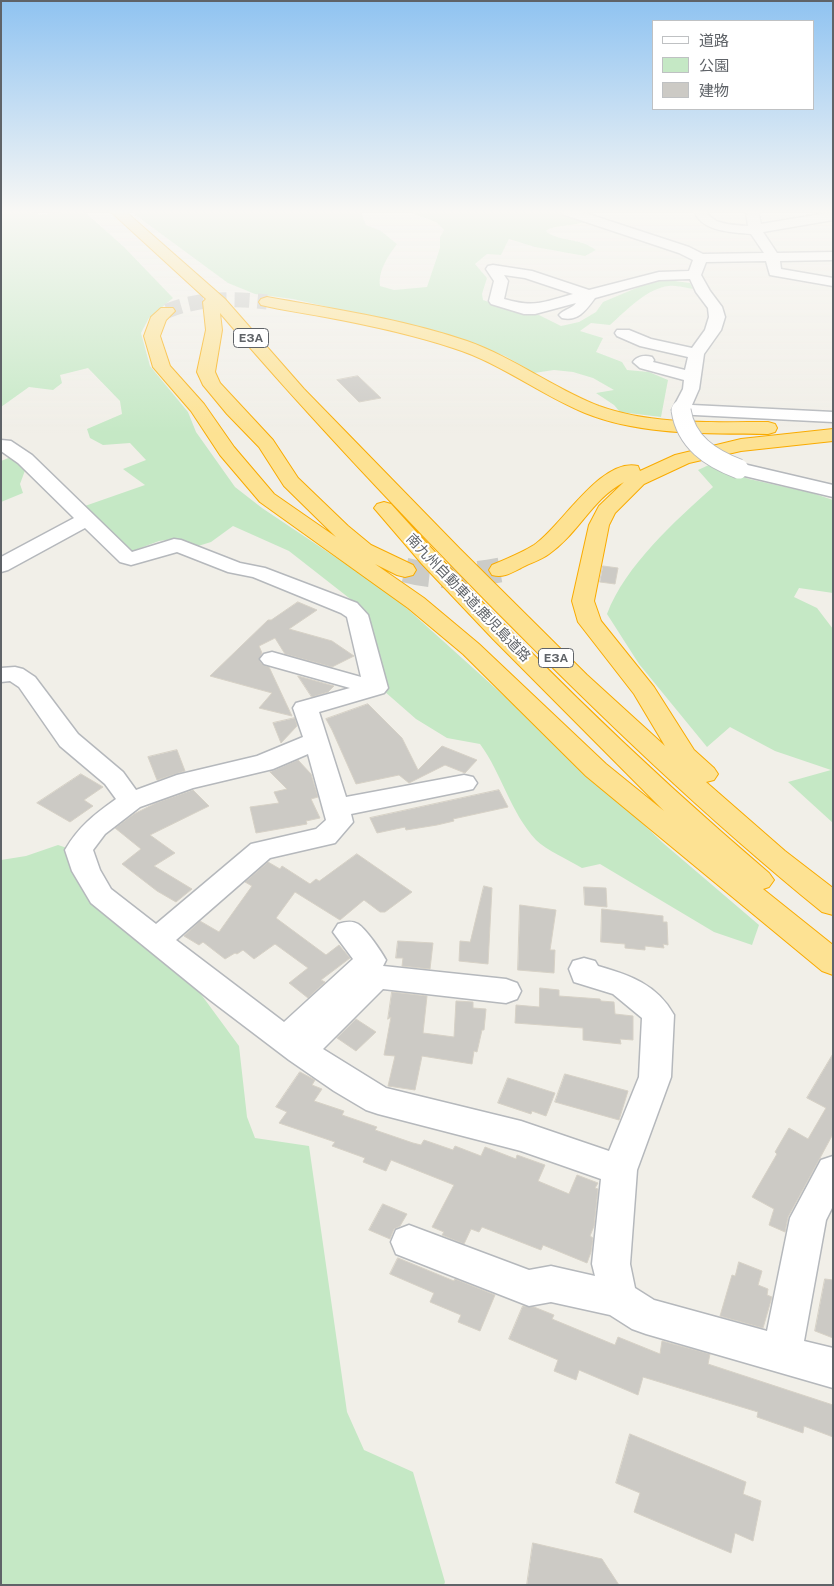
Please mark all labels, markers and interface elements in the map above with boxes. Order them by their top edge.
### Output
legend [652,20,814,110]
text: 道路 [699,32,729,49]
text: 公園 [699,57,729,74]
text: 建物 [699,82,729,99]
road number: E3A [234,328,268,348]
street label: 南九州自動車道;鹿児島道路 [402,531,534,665]
road number: E3A [538,648,574,668]

